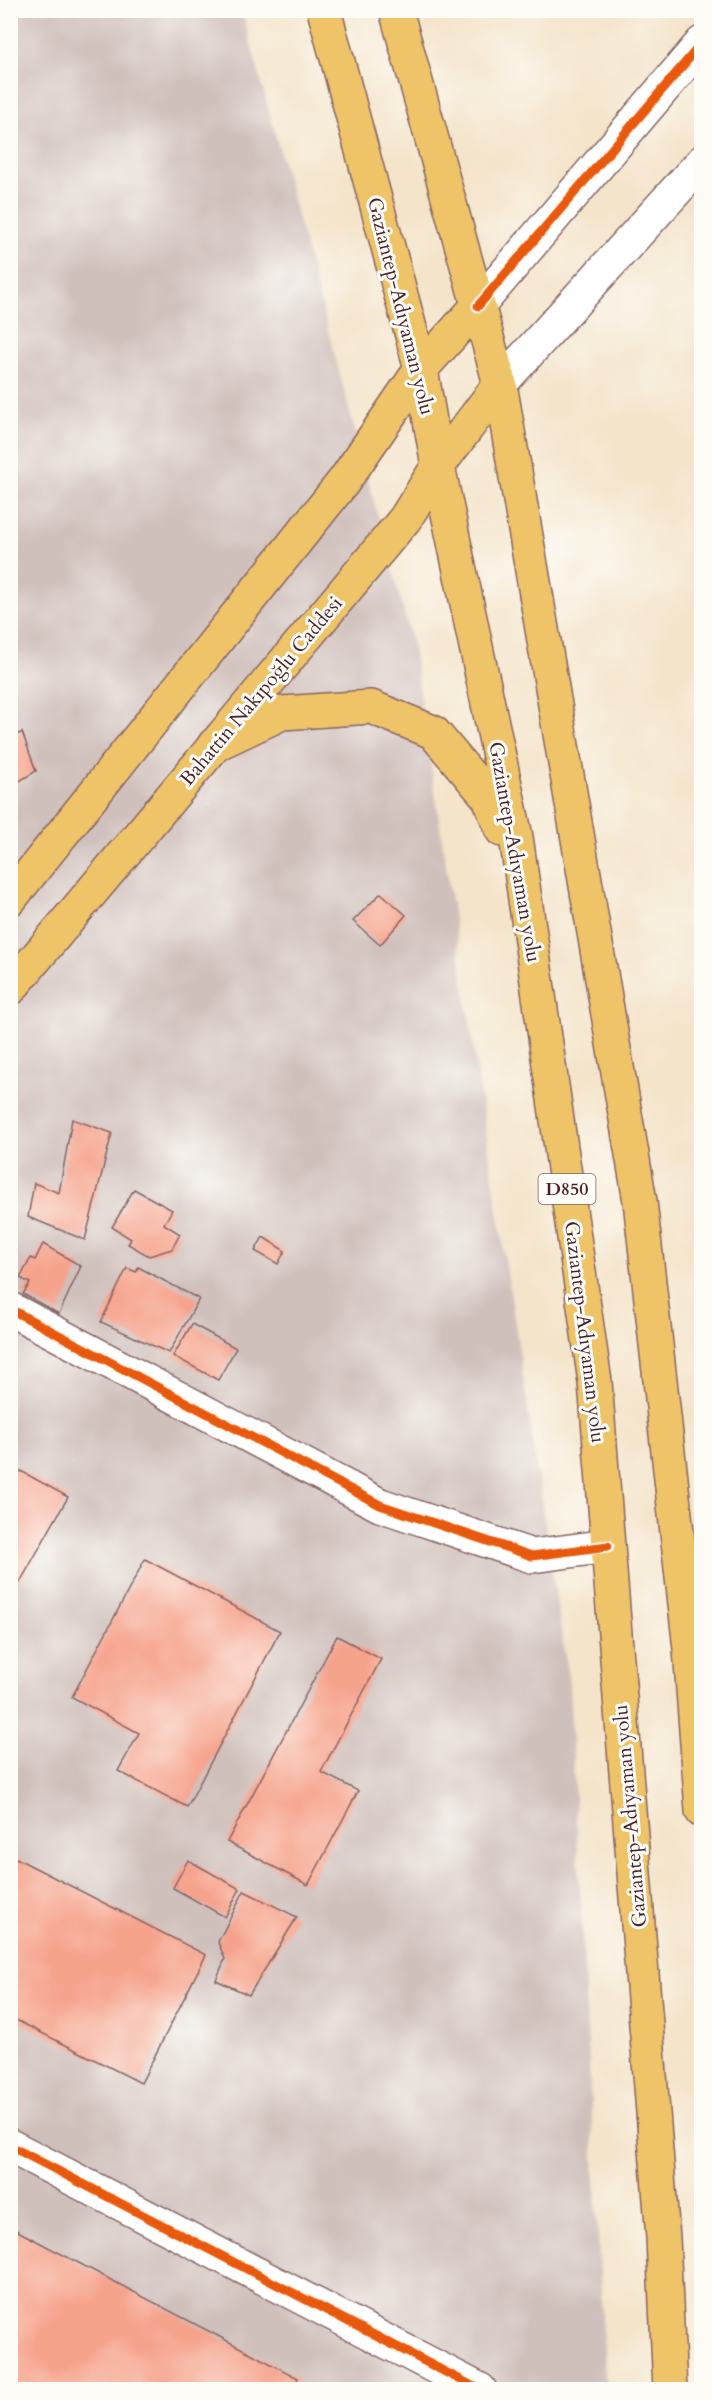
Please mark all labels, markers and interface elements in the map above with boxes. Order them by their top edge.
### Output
street label: Gaziantep-Adıyaman yolu [361,194,441,418]
street label: Bahattin Nakıpoğlu Caddesi [174,590,349,791]
street label: Gaziantep-Adıyaman yolu [482,740,548,964]
road number: D850 [538,1174,596,1204]
street label: Gaziantep-Adıyaman yolu [558,1219,612,1445]
street label: Gaziantep-Adıyaman yolu [607,1704,653,1928]

